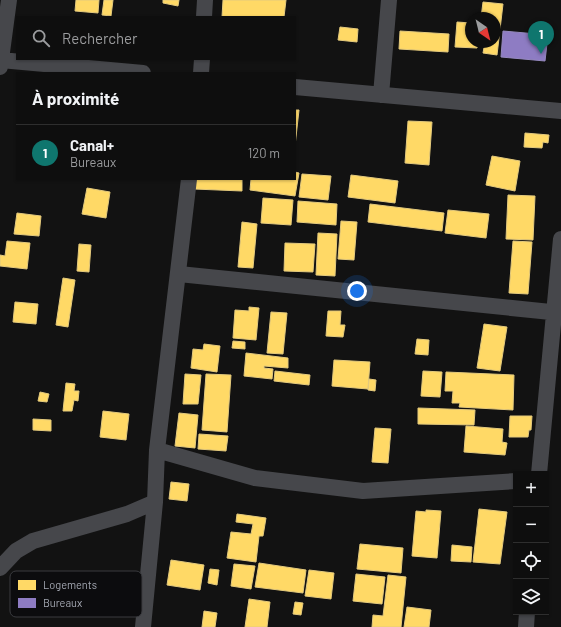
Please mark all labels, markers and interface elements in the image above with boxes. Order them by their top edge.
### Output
north arrow [465,12,501,48]
search box [16,16,296,60]
pin: 1 [528,21,554,54]
icon: search [30,27,52,49]
text: Rechercher [62,29,138,47]
text: À proximité [32,88,119,108]
text: Canal+ [70,136,114,154]
text: 1 [43,145,47,161]
text: 120 m [248,145,280,161]
text: Bureaux [70,154,116,170]
your location [347,281,367,301]
map controls [513,471,549,615]
button: + [513,471,549,507]
button: − [513,507,549,543]
button: locate [513,543,549,579]
legend [10,571,142,617]
text: Logements [43,578,97,591]
button: layers [513,579,549,615]
text: Bureaux [43,596,82,609]

